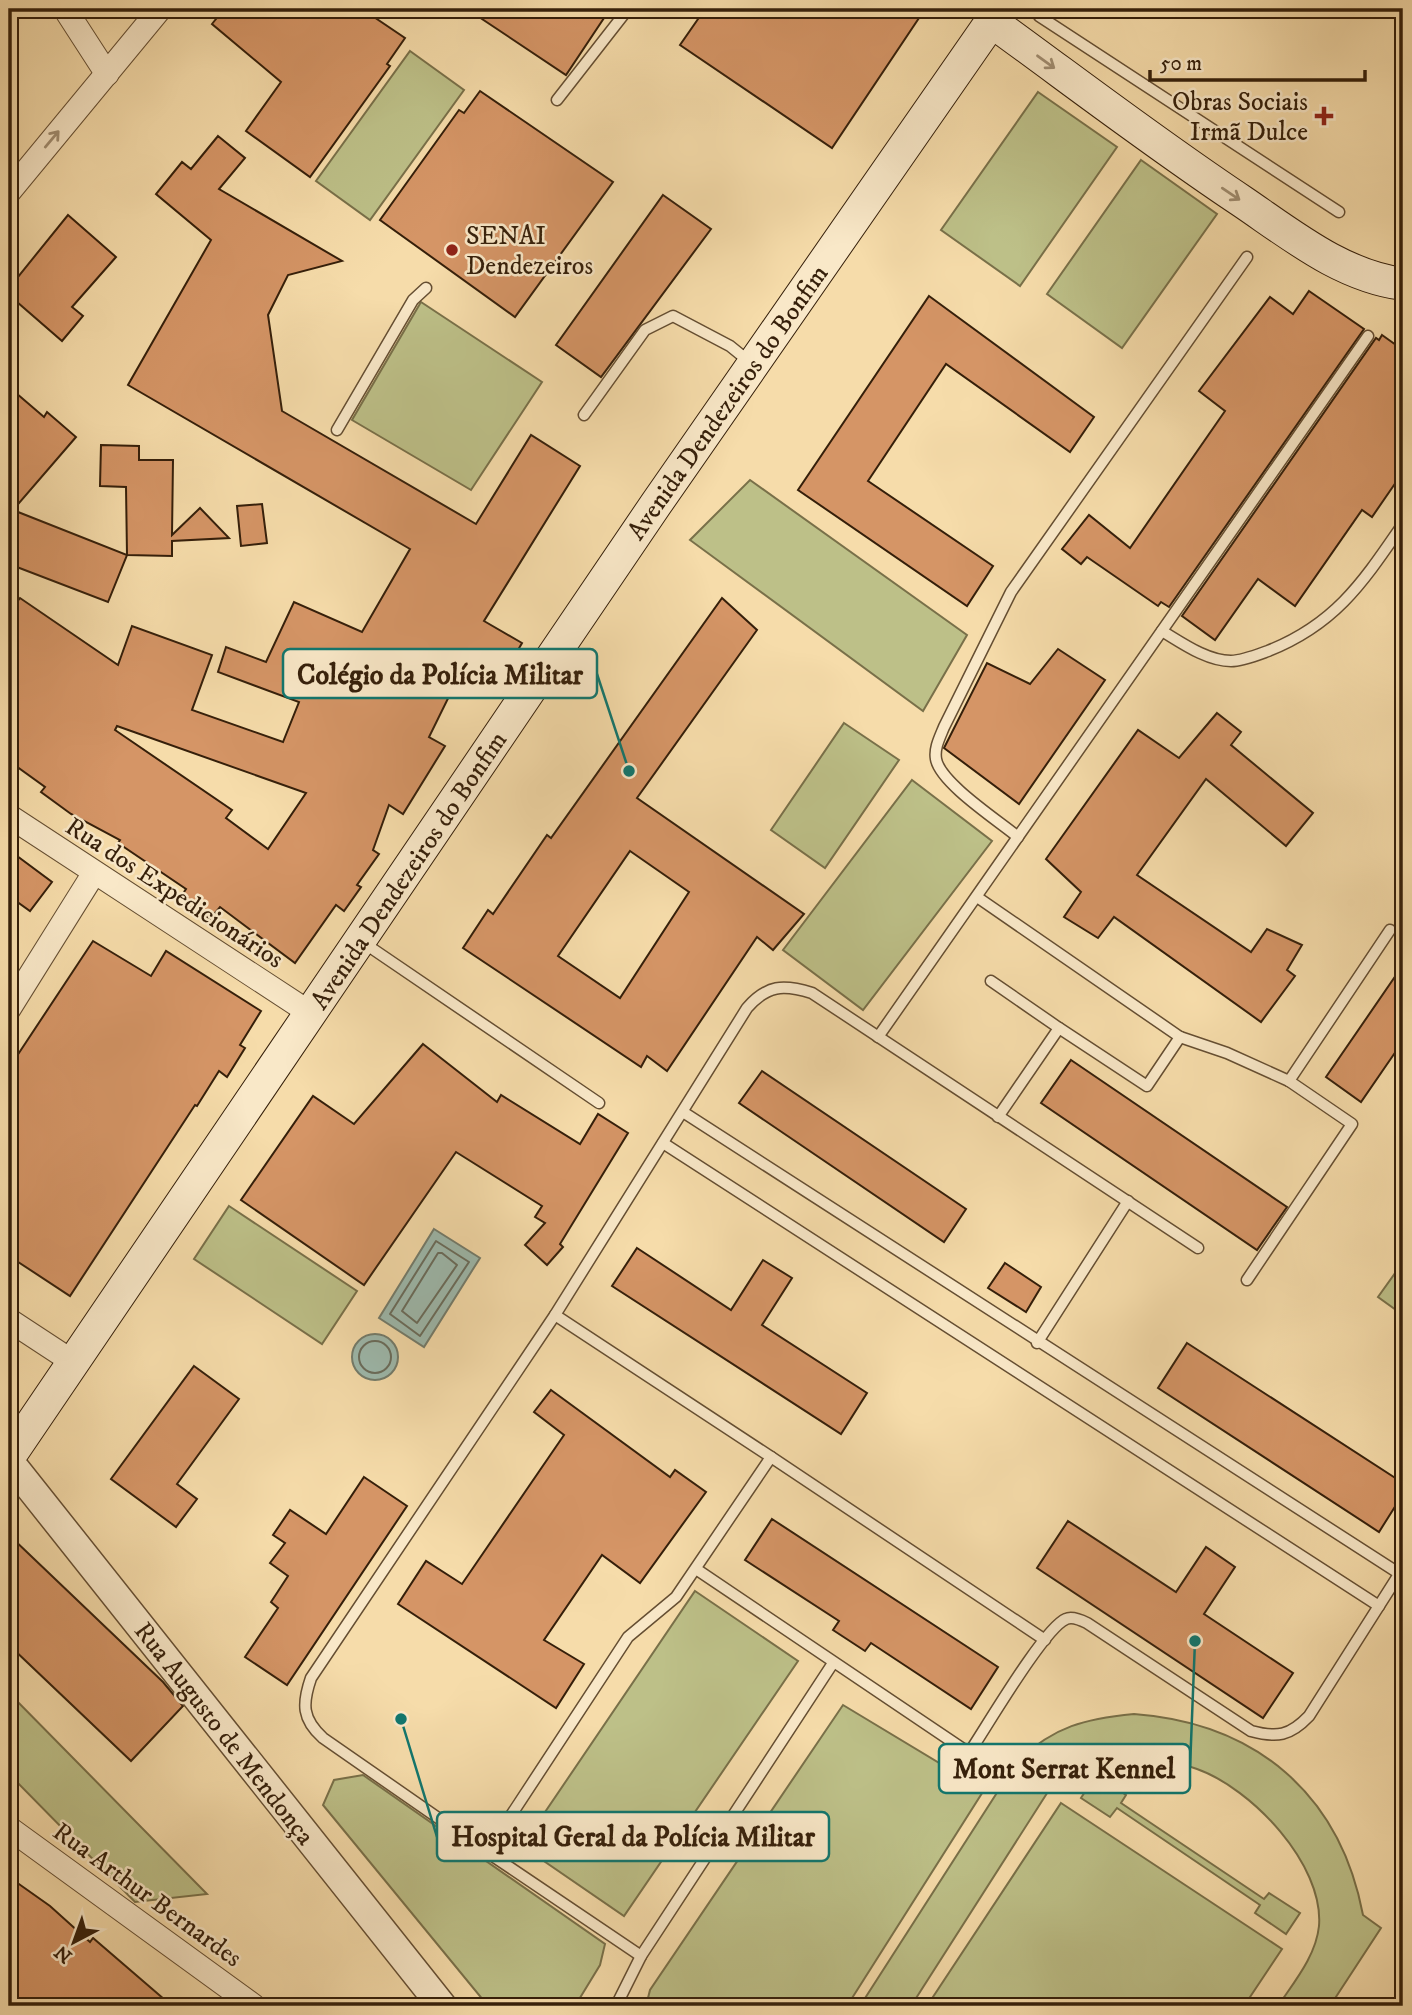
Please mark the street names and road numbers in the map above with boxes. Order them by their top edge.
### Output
street label: Avenida Dendezeiros do Bonfim [620,259,836,547]
street label: Avenida Dendezeiros do Bonfim [304,725,515,1016]
street label: Rua dos Expedicionários [59,810,290,976]
street label: Rua Augusto de Mendonça [126,1616,321,1852]
street label: Rua Arthur Bernardes [46,1815,248,1975]

